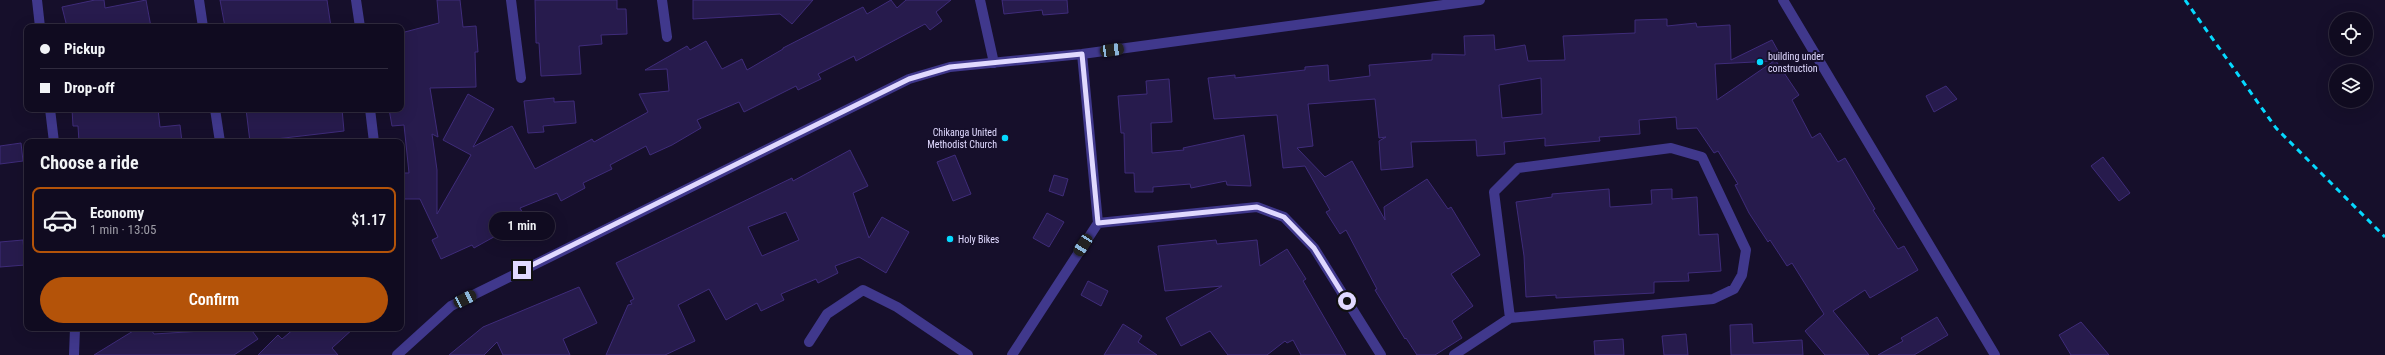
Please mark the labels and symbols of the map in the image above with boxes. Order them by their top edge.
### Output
car [1099,42,1125,58]
place label: building under construction [1768,51,1824,74]
marker: building under construction [1755,57,1765,67]
place label: Chikanga United Methodist Church [927,127,997,150]
marker: Chikanga United Methodist Church [1000,133,1010,143]
callout: 1 min [489,212,555,240]
car [1071,232,1095,258]
marker: Holy Bikes [945,234,955,244]
place label: Holy Bikes [958,234,1000,245]
route end [513,261,531,279]
car [452,288,478,310]
route start [1338,292,1356,310]

